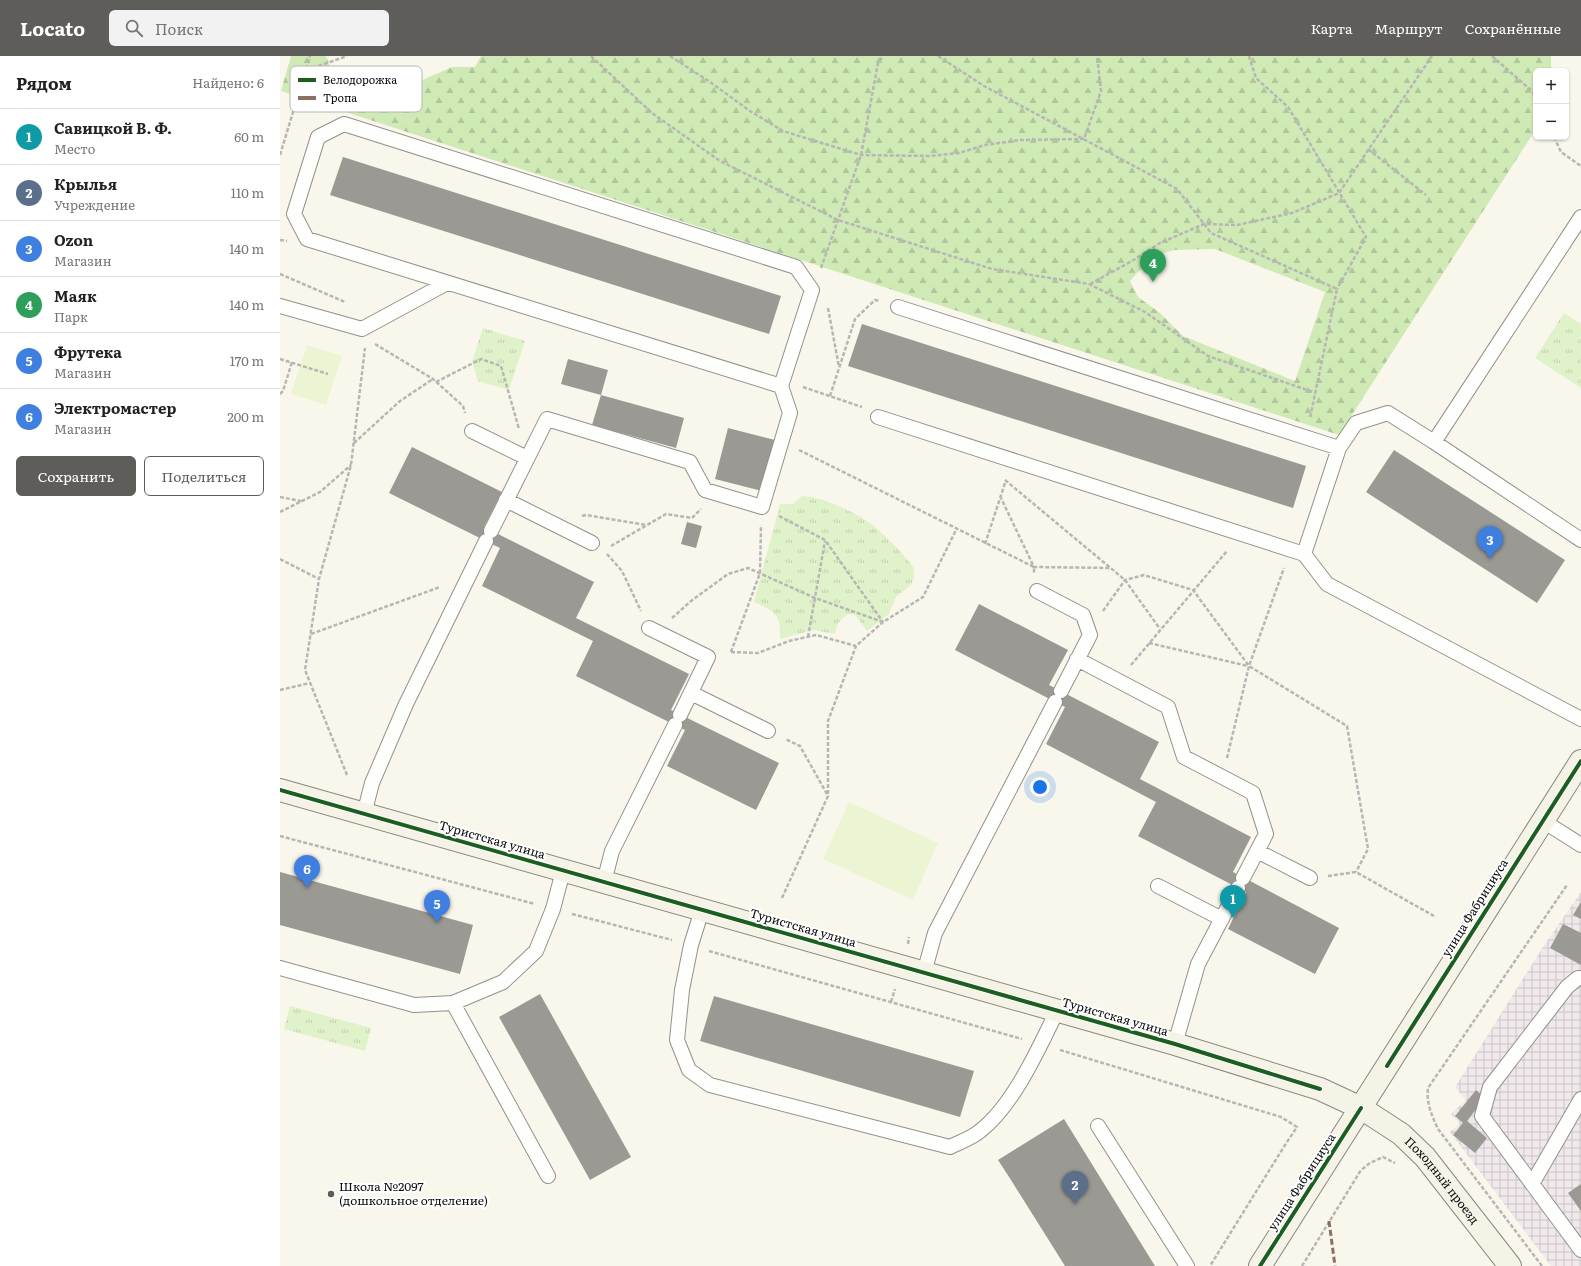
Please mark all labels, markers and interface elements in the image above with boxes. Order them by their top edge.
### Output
search box [109,10,389,46]
text: Locato [20,14,85,42]
icon: search [123,17,145,39]
text: Поиск [155,17,203,40]
text: Карта [1311,18,1353,38]
text: Маршрут [1375,18,1443,38]
text: Сохранённые [1465,18,1561,38]
legend [290,66,422,112]
map controls [1533,68,1569,140]
button: + [1533,68,1569,104]
text: Рядом [16,70,72,95]
text: Велодорожка [323,71,397,87]
text: Найдено: 6 [192,73,264,92]
text: Тропа [323,89,357,105]
button: − [1533,104,1569,140]
text: Савицкой В. Ф. [54,116,172,139]
text: 1 [26,127,32,146]
text: 60 m [234,127,264,146]
text: Место [54,139,95,158]
text: Крылья [54,172,117,195]
text: 2 [26,183,32,202]
text: 110 m [231,183,264,202]
text: Учреждение [54,195,135,214]
text: Ozon [54,228,93,251]
text: 3 [25,239,33,258]
text: 140 m [229,239,264,258]
pin: 4 [1140,249,1166,282]
text: Магазин [54,251,112,270]
text: Маяк [54,284,97,307]
text: 4 [25,295,33,314]
text: 140 m [229,295,264,314]
text: Парк [54,307,88,326]
text: Фрутека [54,340,122,363]
text: 5 [25,351,33,370]
text: 170 m [230,351,264,370]
text: Магазин [54,363,112,382]
text: Электромастер [54,396,176,419]
text: 6 [25,407,33,426]
text: 200 m [227,407,264,426]
text: Магазин [54,419,112,438]
button: Сохранить [16,456,136,496]
button: Поделиться [144,456,264,496]
pin: 3 [1477,526,1503,559]
your location [1030,777,1050,797]
street label: Туристская улица [437,815,548,863]
street label: улица Фабрициуса [1437,854,1512,960]
pin: 6 [294,855,320,888]
pin: 1 [1220,885,1246,918]
pin: 5 [424,890,450,923]
street label: Туристская улица [748,903,859,951]
street label: Туристская улица [1060,992,1171,1040]
street label: улица Фабрициуса [1263,1129,1340,1234]
street label: Походный проезд [1401,1132,1484,1227]
pin: 2 [1062,1171,1088,1204]
place label: Школа №2097 (дошкольное отделение) [339,1177,488,1209]
marker: Школа №2097 (дошкольное отделение) [326,1189,336,1199]

